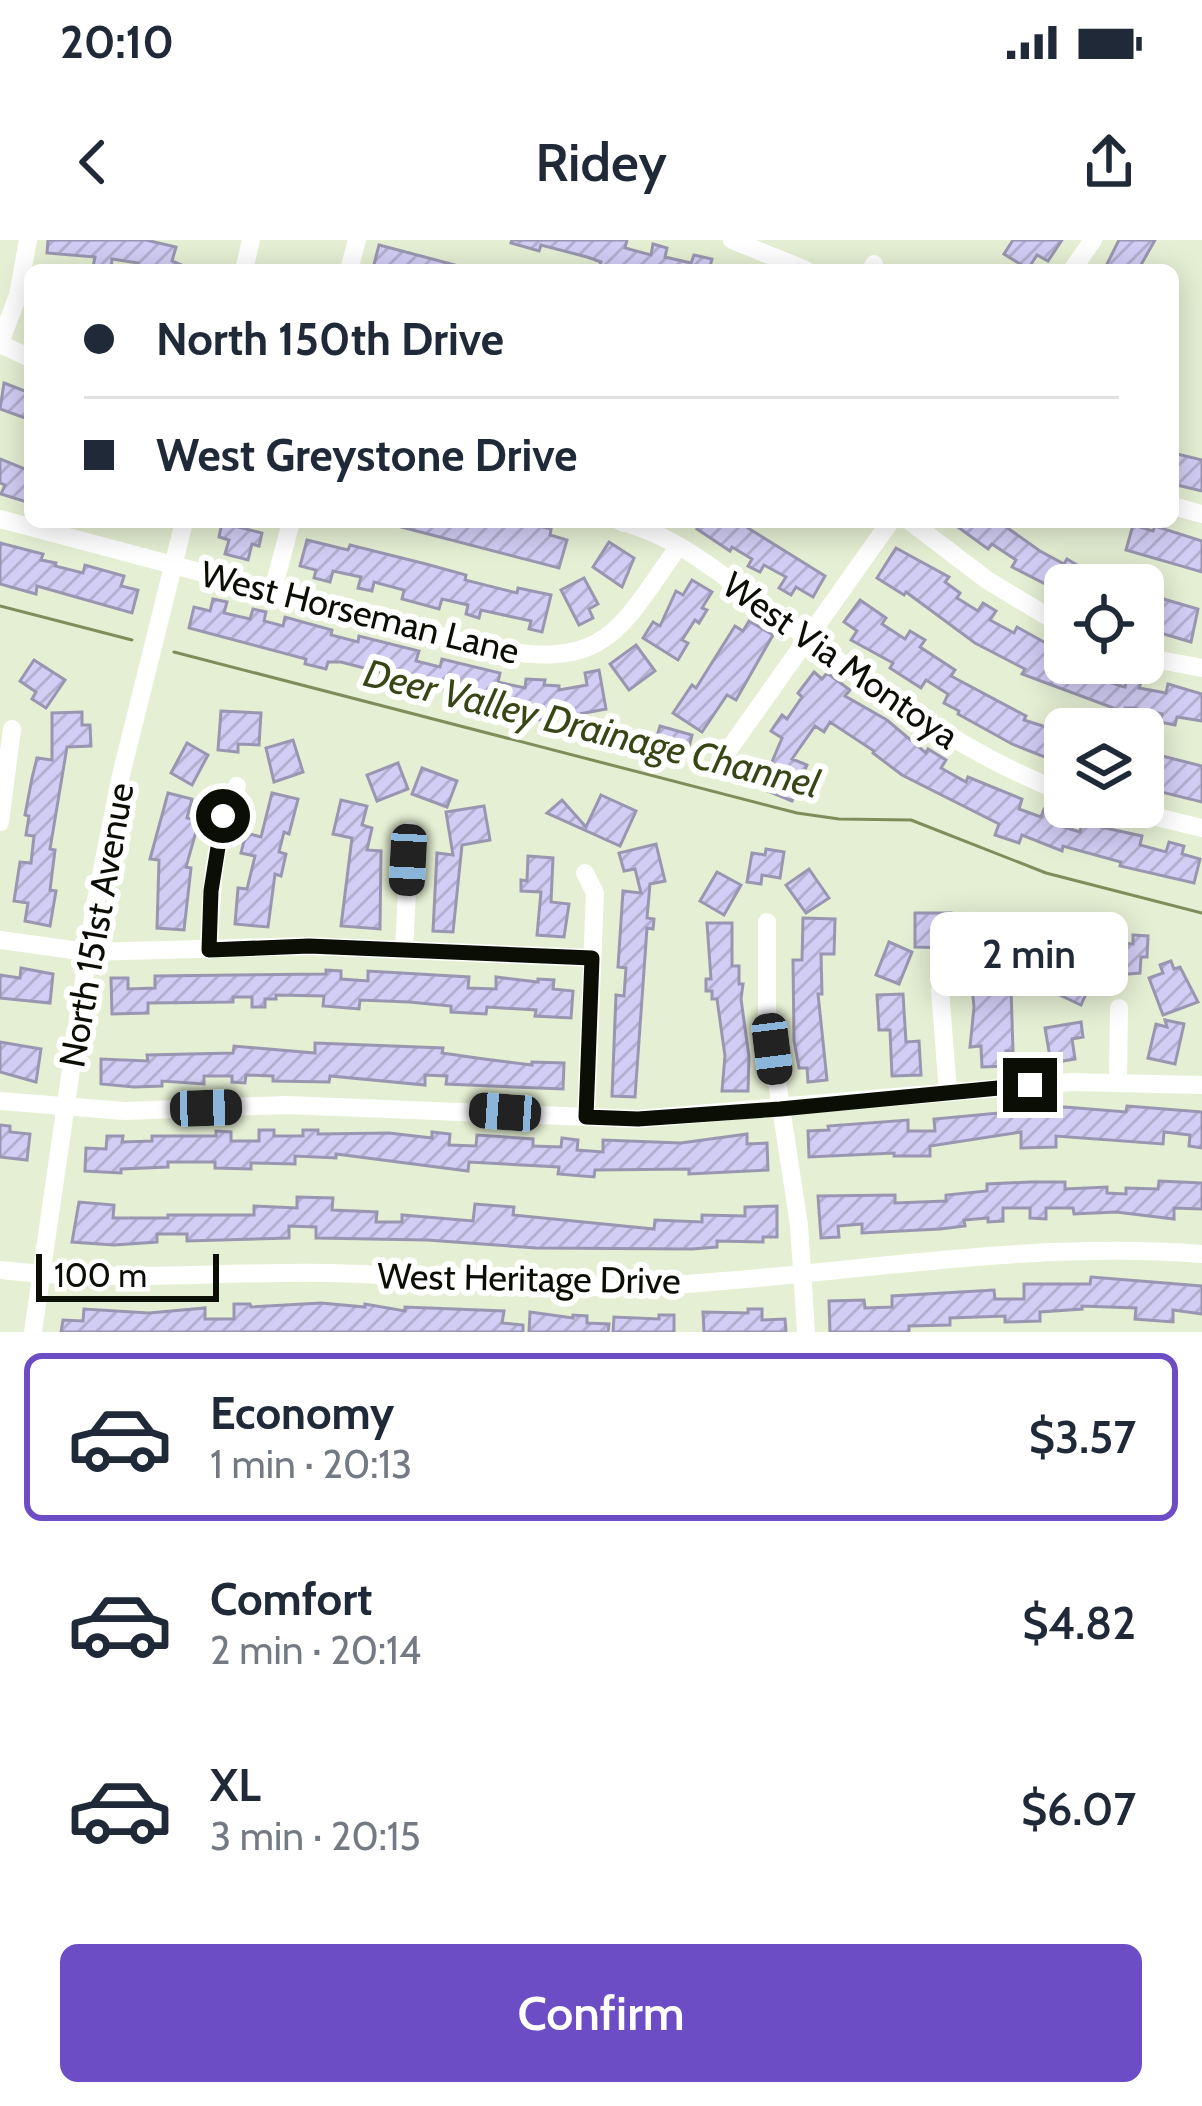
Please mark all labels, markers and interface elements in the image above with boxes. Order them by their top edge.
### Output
text: 20:10 [60,15,174,69]
icon: back [60,129,126,195]
text: Ridey [535,129,667,195]
icon: share [1076,129,1142,195]
text: North 150th Drive [156,312,504,366]
text: West Greystone Drive [156,428,577,482]
street label: West Horseman Lane [196,551,524,673]
street label: West Via Montoya [715,562,967,758]
map controls [1044,564,1164,828]
button: locate [1044,564,1164,684]
water label: Deer Valley Drainage Channel [359,648,825,808]
button: layers [1044,708,1164,828]
street label: North 151st Avenue [49,779,143,1071]
route start [196,789,250,843]
car [388,823,428,897]
callout: 2 min [931,911,1129,995]
text: 2 min [982,930,1076,978]
car [750,1011,794,1087]
route end [1003,1058,1057,1112]
car [169,1089,243,1127]
car [468,1092,542,1132]
scale bar [36,1248,219,1301]
street label: West Heritage Drive [377,1253,681,1303]
text: 100 m [54,1255,147,1295]
icon: car [66,1383,174,1491]
text: Economy [210,1386,394,1440]
text: $3.57 [1029,1410,1136,1464]
text: 1 min · 20:13 [210,1440,412,1488]
icon: car [66,1569,174,1677]
text: Comfort [210,1572,373,1626]
text: $4.82 [1022,1596,1136,1650]
text: 2 min · 20:14 [210,1626,421,1674]
icon: car [66,1755,174,1863]
text: XL [210,1758,261,1812]
text: $6.07 [1021,1782,1136,1836]
text: 3 min · 20:15 [210,1812,421,1860]
button: Confirm [60,1944,1142,2082]

